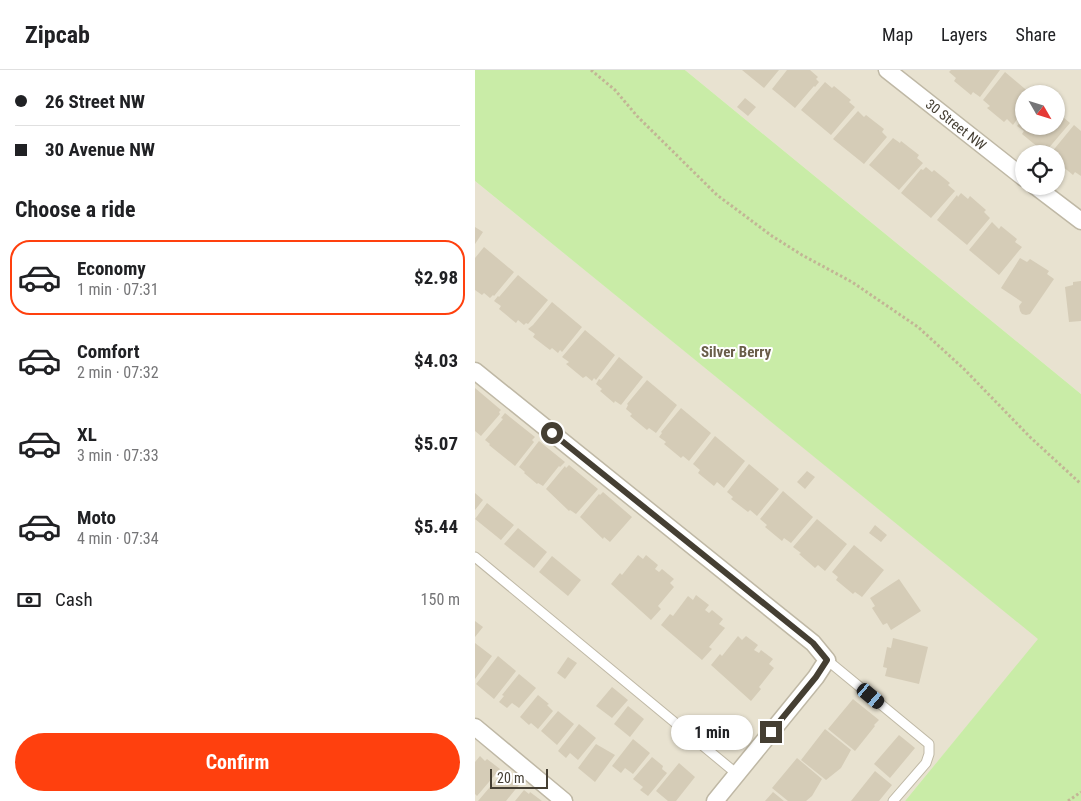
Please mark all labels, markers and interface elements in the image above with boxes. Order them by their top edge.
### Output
text: Zipcab [25,21,90,49]
text: Map [882,24,913,45]
text: Layers [941,24,988,45]
text: Share [1016,24,1056,45]
north arrow [1015,85,1065,135]
map controls [1015,85,1065,195]
text: 26 Street NW [45,90,145,113]
street label: 30 Street NW [923,96,990,153]
text: 30 Avenue NW [45,138,155,161]
button: locate [1015,145,1065,195]
text: Choose a ride [15,197,136,222]
icon: car [17,255,62,300]
text: Economy [77,257,146,280]
text: $2.98 [414,266,458,289]
text: 1 min · 07:31 [77,280,159,299]
icon: car [17,338,62,383]
text: Comfort [77,340,140,363]
district label: Silver Berry [701,343,771,361]
text: $4.03 [414,349,458,372]
text: 2 min · 07:32 [77,363,159,382]
icon: car [17,421,62,466]
route start [541,422,563,444]
text: XL [77,423,97,446]
text: $5.07 [414,432,458,455]
text: 3 min · 07:33 [77,446,159,465]
icon: car [17,504,62,549]
text: Moto [77,506,116,529]
text: $5.44 [414,515,458,538]
text: 4 min · 07:34 [77,529,159,548]
icon: cash [15,586,43,614]
text: Cash [55,588,93,611]
text: 150 m [421,590,460,609]
car [854,681,887,711]
callout: 1 min [671,714,753,750]
route end [760,721,782,743]
text: 1 min [694,723,730,742]
button: Confirm [15,733,460,791]
scale bar [490,766,547,789]
text: 20 m [497,770,525,786]

